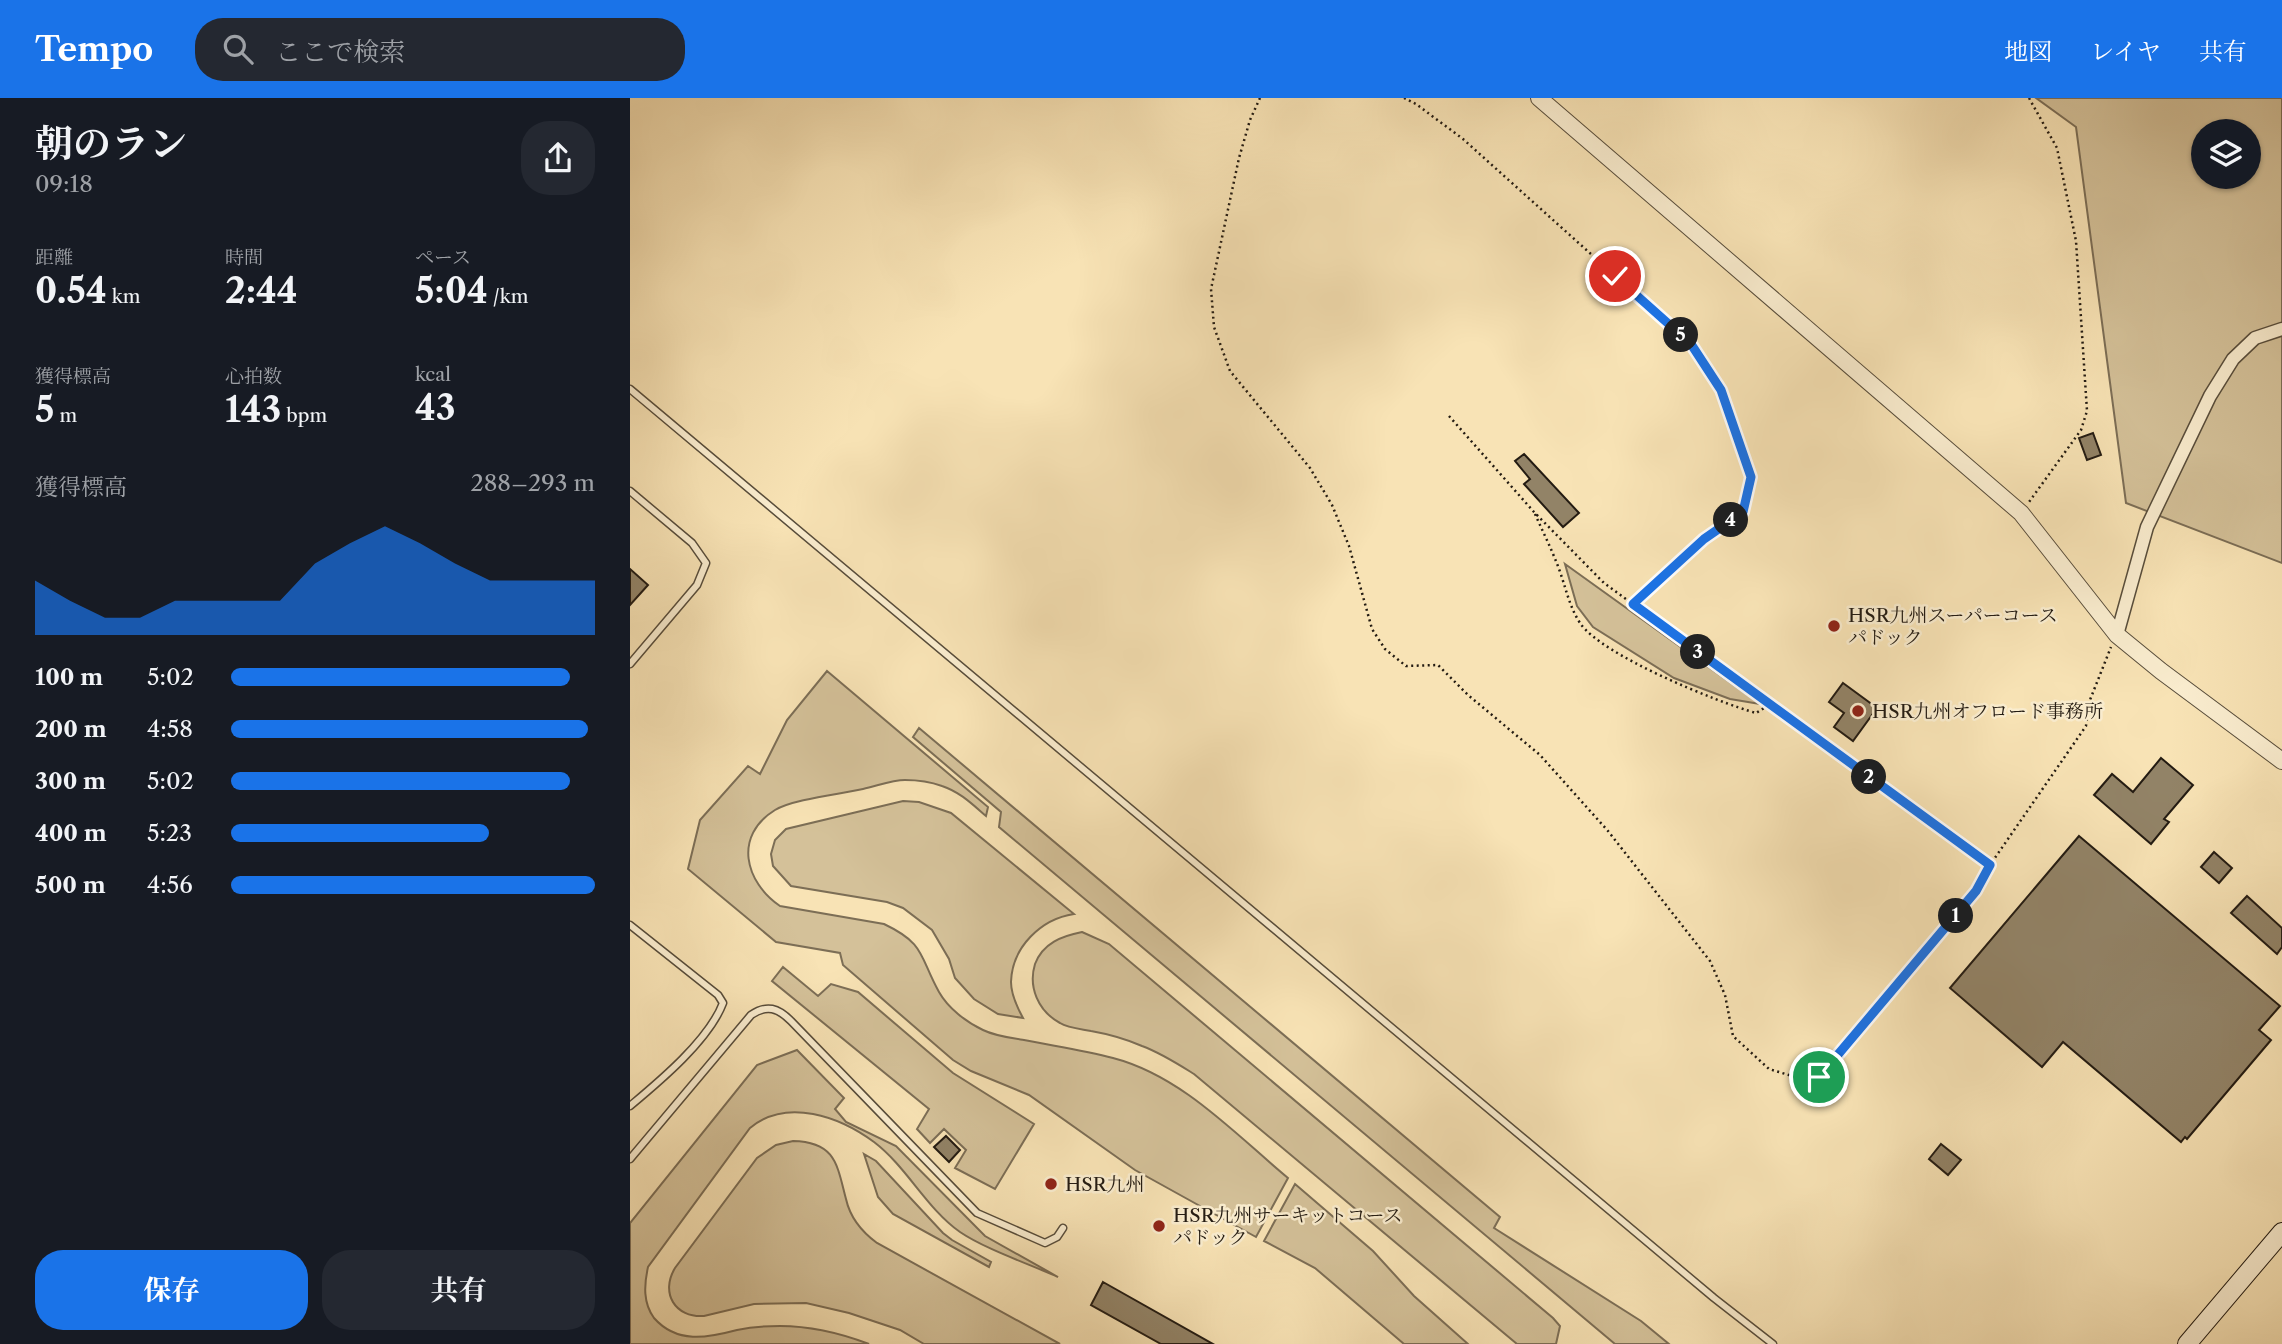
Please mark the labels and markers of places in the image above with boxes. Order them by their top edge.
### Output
pin [1585,246,1645,306]
pin: 5 [1664,317,1698,352]
pin: 4 [1714,502,1748,538]
place label: HSR九州スーパーコース パドック [1848,604,2058,649]
marker: HSR九州スーパーコース パドック [1826,618,1842,634]
pin: 3 [1680,634,1716,670]
place label: HSR九州オフロード事務所 [1872,700,2103,723]
marker: HSR九州オフロード事務所 [1850,703,1866,719]
pin: 2 [1852,760,1886,794]
pin: 1 [1938,898,1974,934]
pin [1789,1047,1849,1107]
place label: HSR九州 [1065,1173,1145,1196]
marker: HSR九州 [1043,1176,1059,1192]
place label: HSR九州サーキットコース パドック [1173,1204,1402,1249]
marker: HSR九州サーキットコース パドック [1151,1218,1167,1234]

